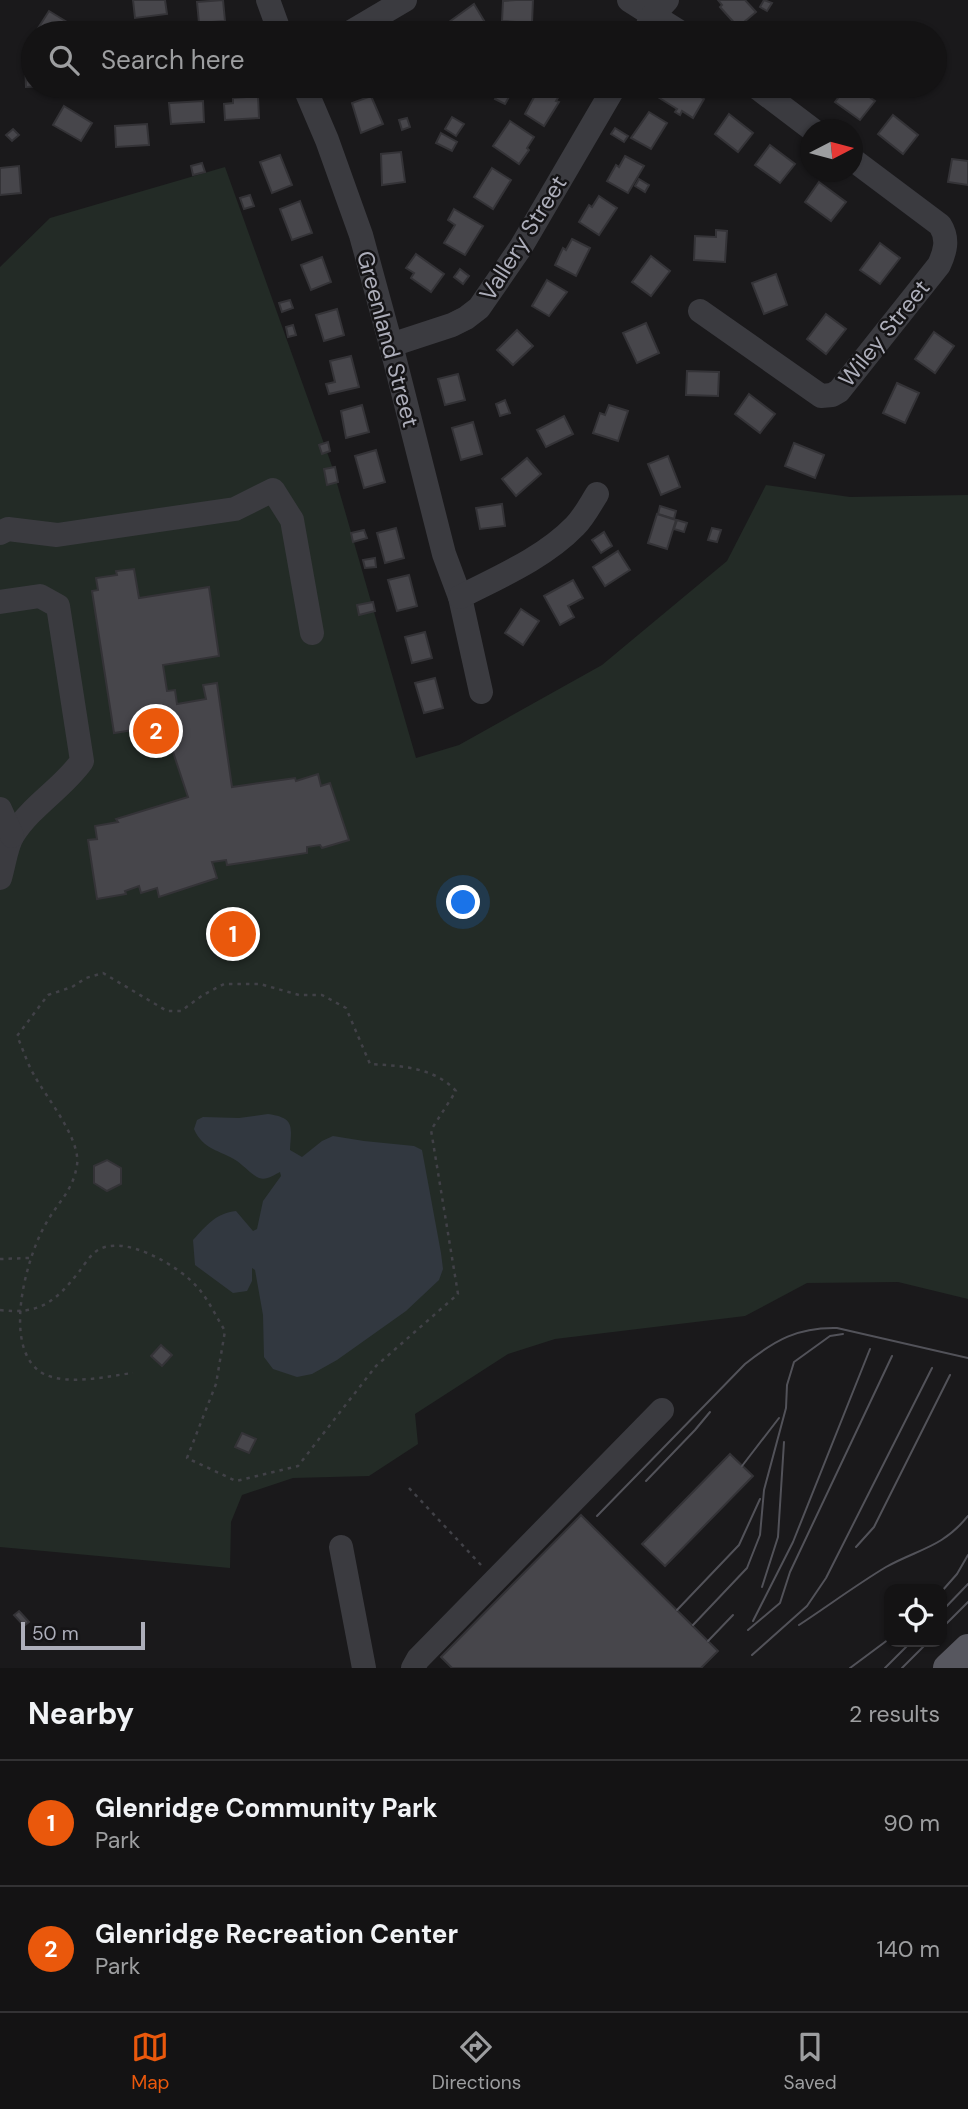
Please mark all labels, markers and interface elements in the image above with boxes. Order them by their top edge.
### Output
search box [21,21,947,98]
icon: search [45,41,83,79]
text: Search here [101,43,244,77]
north arrow [800,119,863,182]
street label: Vallery Street [473,170,573,306]
street label: Greenland Street [350,248,426,430]
street label: Wiley Street [832,273,936,393]
pin: 2 [133,705,179,757]
your location [446,885,480,919]
pin: 1 [210,908,256,960]
map controls [884,1584,947,1647]
button: locate [884,1584,947,1647]
scale bar [21,1619,145,1651]
text: 50 m [32,1621,79,1646]
text: Nearby [28,1694,134,1733]
text: 2 results [849,1699,940,1729]
text: Glenridge Community Park [95,1791,438,1825]
text: 1 [47,1808,55,1838]
text: 90 m [883,1808,940,1838]
text: Park [95,1825,140,1855]
text: Glenridge Recreation Center [95,1917,458,1951]
text: 2 [44,1934,58,1964]
text: 140 m [877,1934,940,1964]
text: Park [95,1951,140,1981]
tab: Map [131,2028,169,2095]
tab: Directions [432,2028,521,2095]
tab: Saved [784,2028,837,2095]

